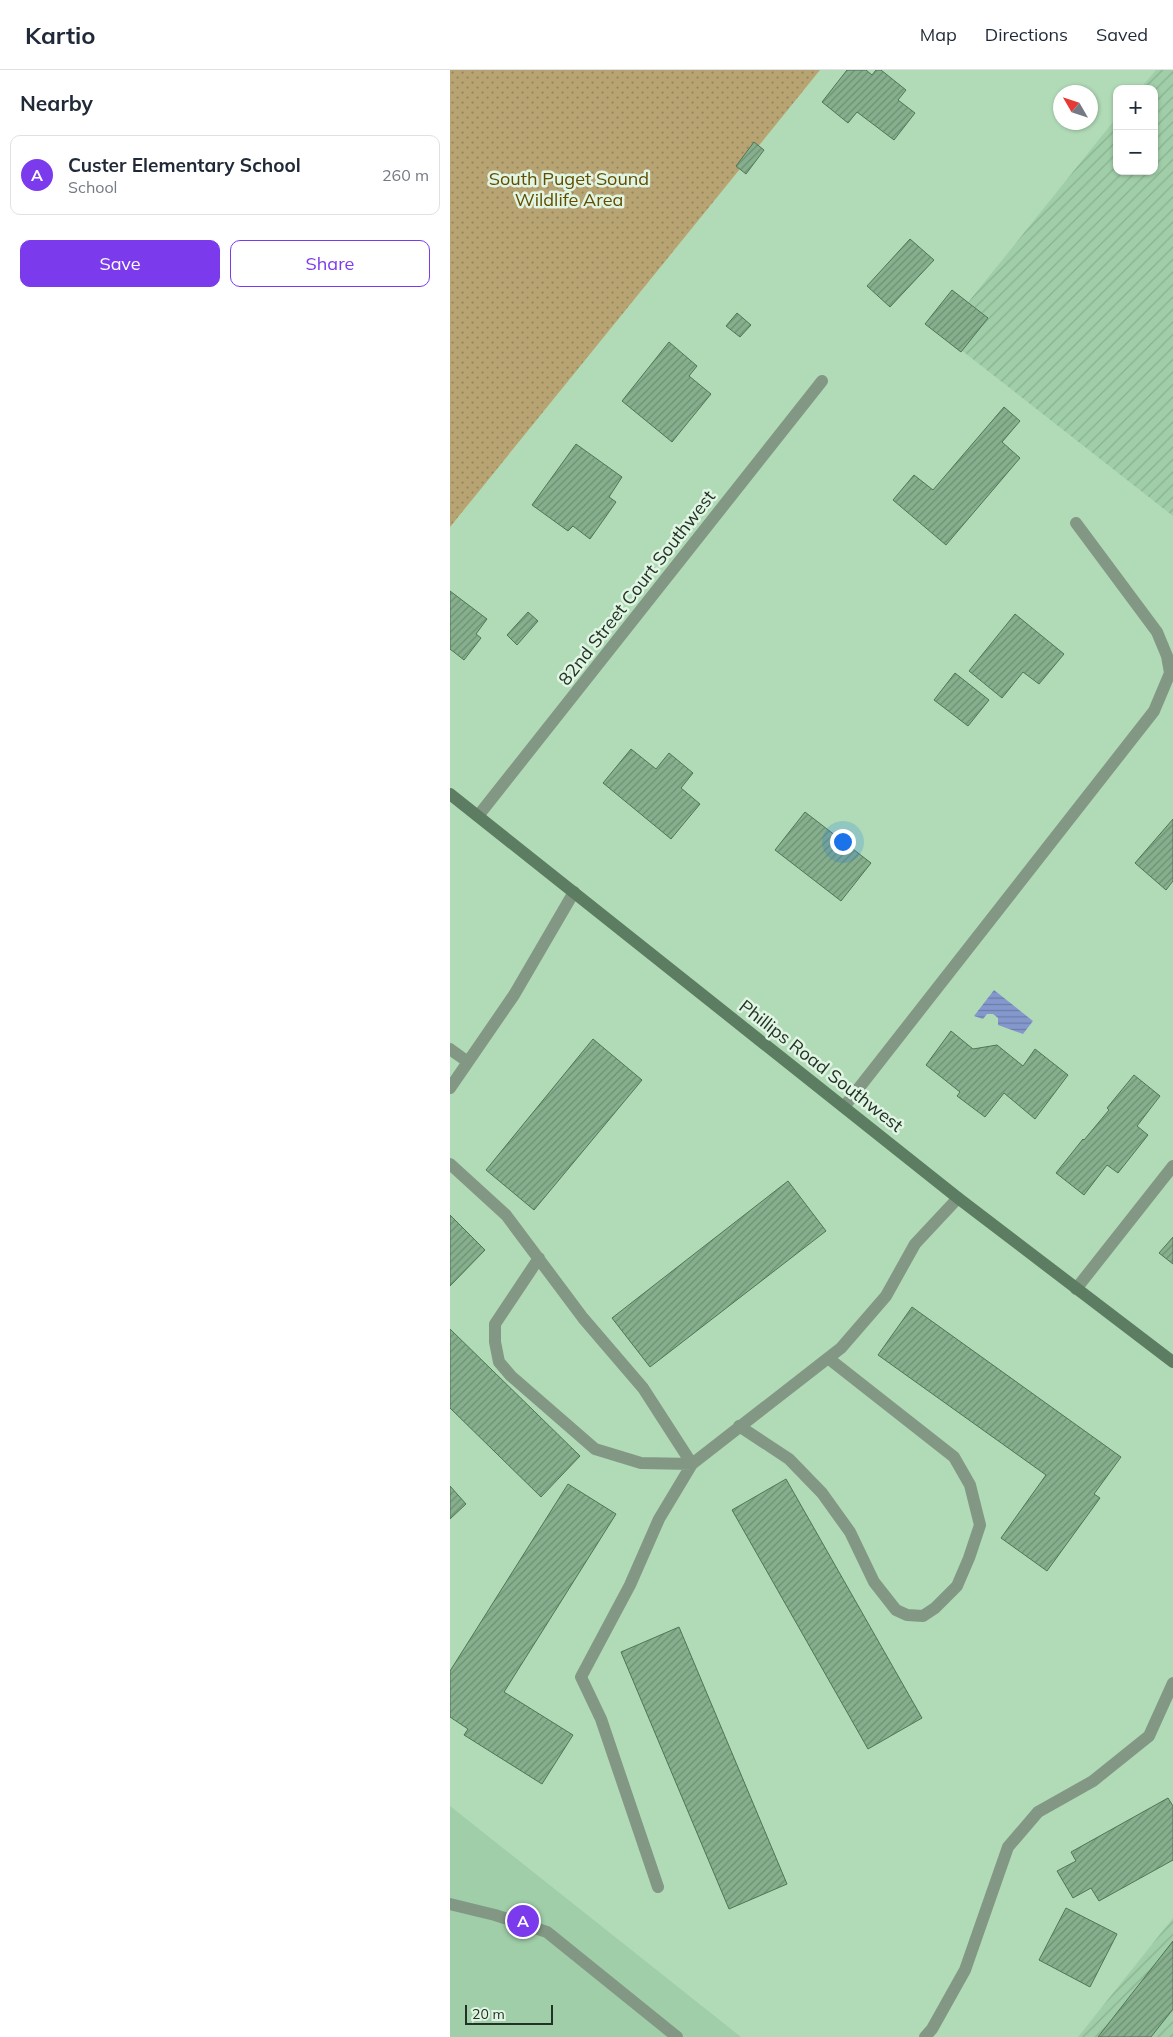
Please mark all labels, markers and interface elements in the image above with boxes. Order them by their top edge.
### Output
text: Kartio [25,20,96,50]
text: Map [920,23,957,46]
text: Directions [985,23,1068,46]
text: Saved [1096,23,1148,46]
north arrow [1053,85,1098,130]
map controls [1113,85,1158,175]
button: + [1113,85,1158,130]
text: Nearby [20,90,93,116]
button: − [1113,130,1158,175]
text: Custer Elementary School [68,153,301,177]
text: A [31,165,43,185]
text: 260 m [382,165,429,185]
park label: South Puget Sound Wildlife Area [489,167,649,211]
text: School [68,177,117,197]
button: Save [20,240,220,287]
button: Share [230,240,430,287]
street label: 82nd Street Court Southwest [553,485,720,690]
your location [830,829,856,855]
street label: Phillips Road Southwest [735,994,908,1137]
pin: A [507,1902,539,1940]
scale bar [465,2002,552,2025]
text: 20 m [472,2005,505,2023]

